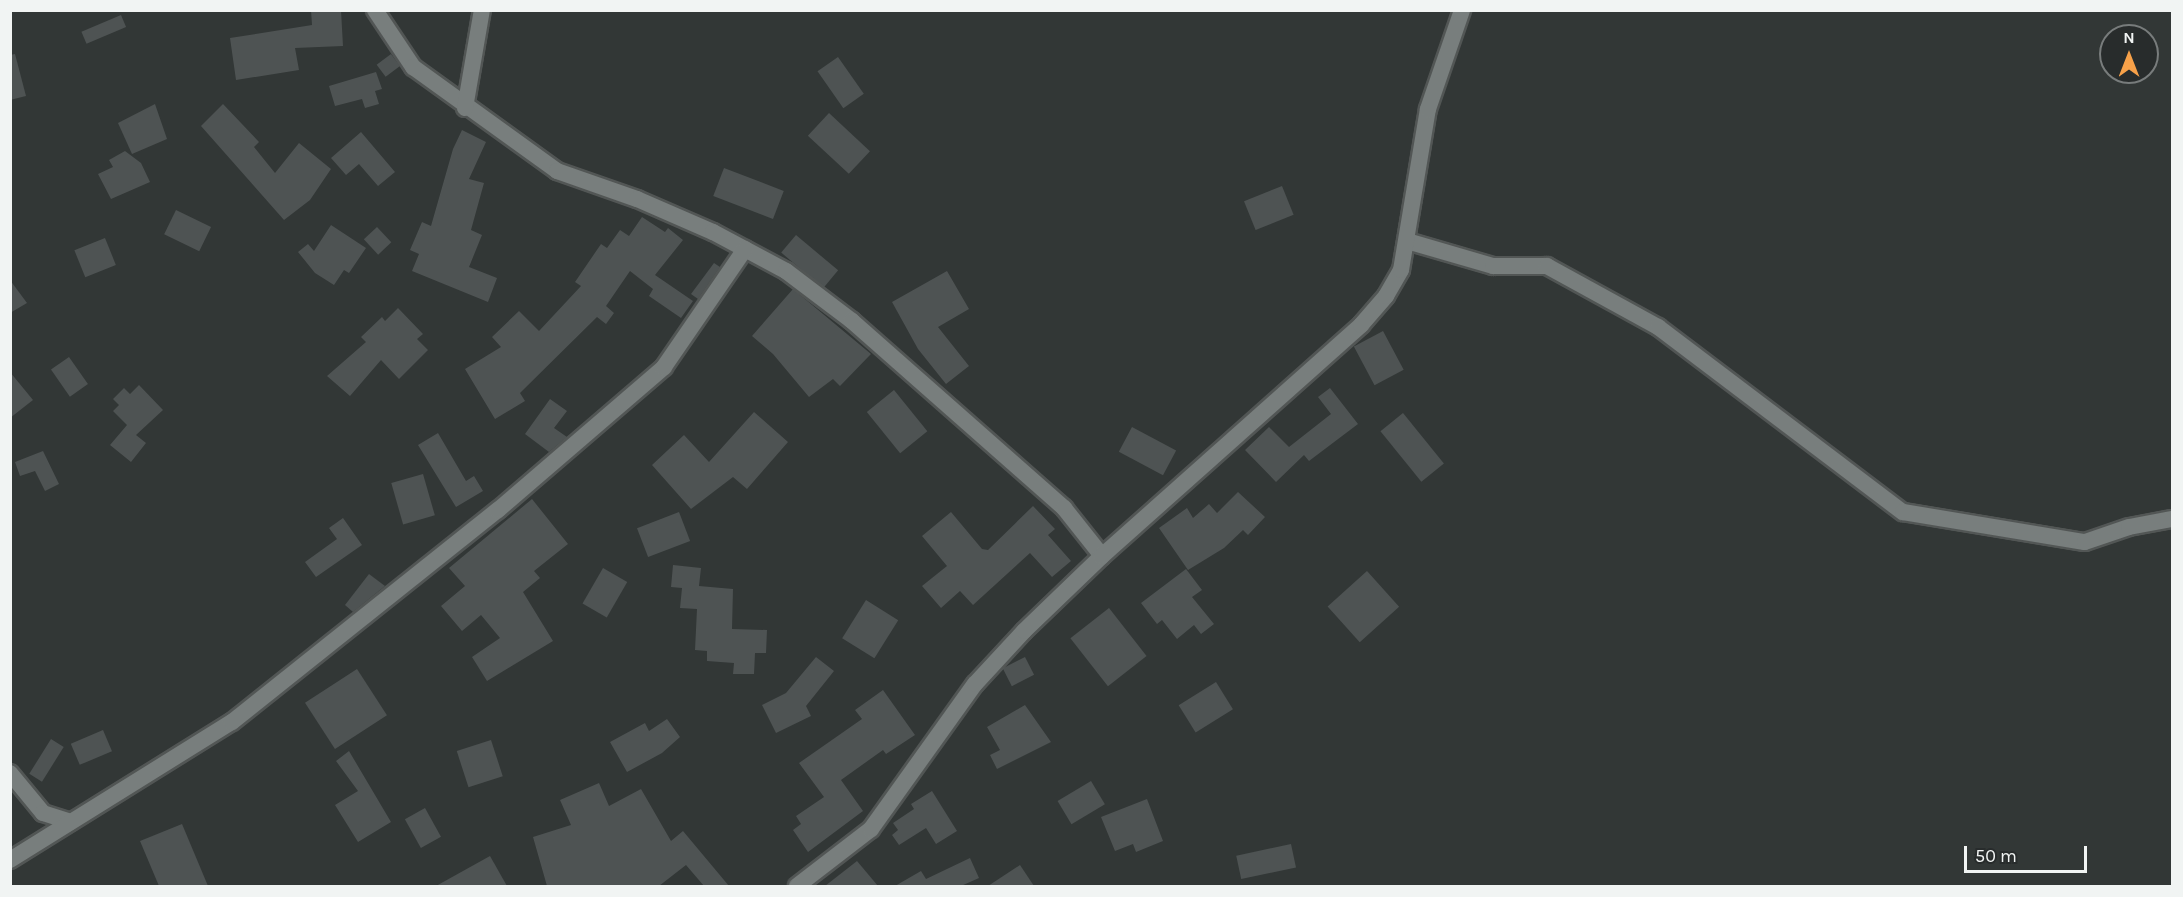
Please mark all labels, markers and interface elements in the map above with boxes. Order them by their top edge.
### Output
north arrow [2099,24,2159,84]
text: N [2123,28,2135,47]
scale bar [1967,834,2090,872]
text: 50 m [1975,845,2017,867]

